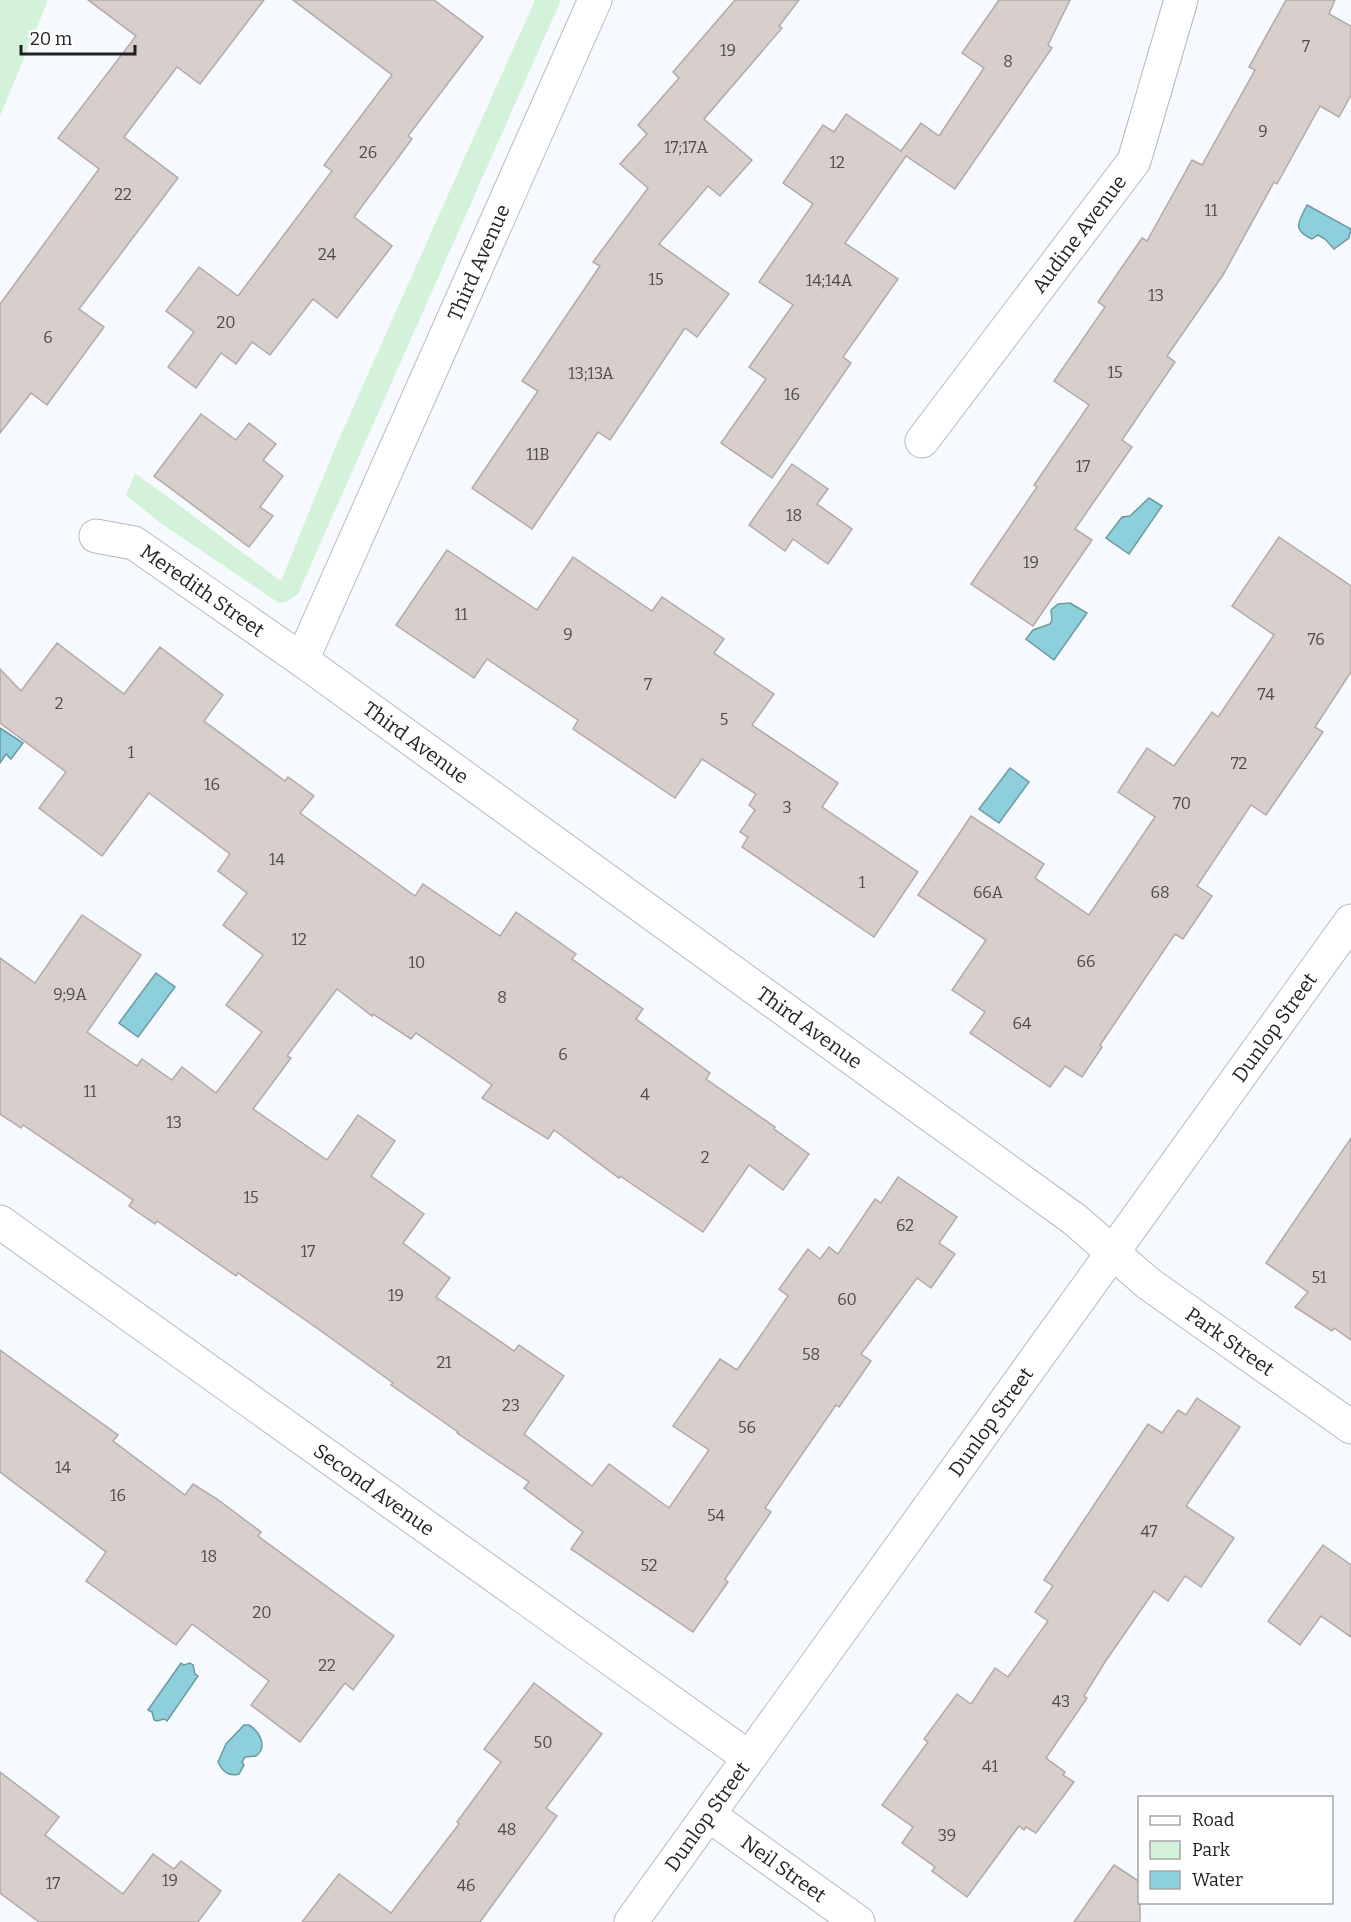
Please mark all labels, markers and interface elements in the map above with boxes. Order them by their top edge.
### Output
scale bar [21,18,135,56]
text: 20 m [30,28,72,50]
house number: 7 [1302,37,1310,56]
house number: 19 [720,41,736,60]
house number: 8 [1003,52,1013,71]
house number: 9 [1258,122,1268,141]
house number: 17;17A [664,138,708,157]
house number: 26 [359,143,377,162]
house number: 12 [829,153,845,172]
street label: Audine Avenue [1027,170,1131,297]
house number: 22 [114,185,132,204]
street label: Third Avenue [442,201,515,324]
house number: 11 [1205,201,1218,220]
house number: 24 [318,245,337,264]
house number: 15 [648,270,664,289]
house number: 14;14A [806,271,853,290]
house number: 13 [1148,286,1164,305]
house number: 20 [217,313,235,332]
house number: 6 [43,328,53,347]
house number: 15 [1107,363,1123,382]
house number: 13;13A [568,364,614,383]
house number: 16 [784,385,800,404]
house number: 11B [526,445,550,464]
house number: 17 [1076,457,1090,476]
house number: 18 [786,506,802,525]
street label: Meredith Street [136,539,269,642]
house number: 19 [1023,553,1039,572]
house number: 11 [455,605,468,624]
house number: 9 [563,625,573,644]
house number: 76 [1307,630,1325,649]
house number: 7 [644,675,652,694]
house number: 74 [1257,685,1275,704]
house number: 2 [55,694,63,713]
street label: Third Avenue [358,696,473,789]
house number: 5 [720,710,728,729]
house number: 1 [128,743,135,762]
house number: 72 [1231,754,1247,773]
house number: 16 [204,775,220,794]
house number: 70 [1173,794,1191,813]
house number: 3 [782,798,792,817]
house number: 14 [269,850,286,869]
house number: 1 [859,873,866,892]
house number: 66A [973,883,1004,902]
house number: 68 [1150,883,1170,902]
house number: 12 [291,930,307,949]
house number: 66 [1077,952,1095,971]
house number: 10 [409,953,425,972]
street label: Dunlop Street [1227,968,1322,1087]
street label: Third Avenue [752,981,867,1074]
house number: 9;9A [53,985,87,1004]
house number: 8 [497,988,507,1007]
house number: 64 [1013,1014,1032,1033]
house number: 6 [558,1045,568,1064]
house number: 11 [84,1082,97,1101]
house number: 4 [640,1085,650,1104]
house number: 13 [166,1113,182,1132]
house number: 2 [701,1148,709,1167]
house number: 15 [243,1188,259,1207]
house number: 62 [896,1216,914,1235]
house number: 17 [301,1242,315,1261]
house number: 51 [1312,1268,1327,1287]
house number: 19 [388,1286,404,1305]
house number: 60 [837,1290,857,1309]
street label: Park Street [1181,1302,1279,1381]
house number: 58 [802,1345,820,1364]
house number: 21 [436,1353,452,1372]
street label: Dunlop Street [943,1363,1038,1481]
house number: 23 [502,1396,520,1415]
house number: 56 [738,1418,756,1437]
street label: Second Avenue [309,1438,439,1541]
house number: 14 [55,1458,72,1477]
house number: 16 [110,1486,126,1505]
house number: 54 [707,1506,726,1525]
house number: 47 [1140,1522,1158,1541]
house number: 18 [201,1547,217,1566]
house number: 52 [641,1556,657,1575]
house number: 20 [253,1603,271,1622]
house number: 22 [318,1656,336,1675]
house number: 43 [1052,1692,1070,1711]
house number: 50 [534,1733,552,1752]
street label: Dunlop Street [660,1757,754,1876]
house number: 41 [982,1757,998,1776]
legend [1138,1796,1333,1904]
text: Road [1192,1809,1235,1831]
house number: 48 [498,1820,516,1839]
house number: 39 [938,1826,956,1845]
street label: Neil Street [737,1830,831,1907]
text: Park [1192,1839,1231,1861]
text: Water [1192,1869,1243,1891]
house number: 19 [162,1871,178,1890]
house number: 17 [46,1874,60,1893]
house number: 46 [457,1876,475,1895]

